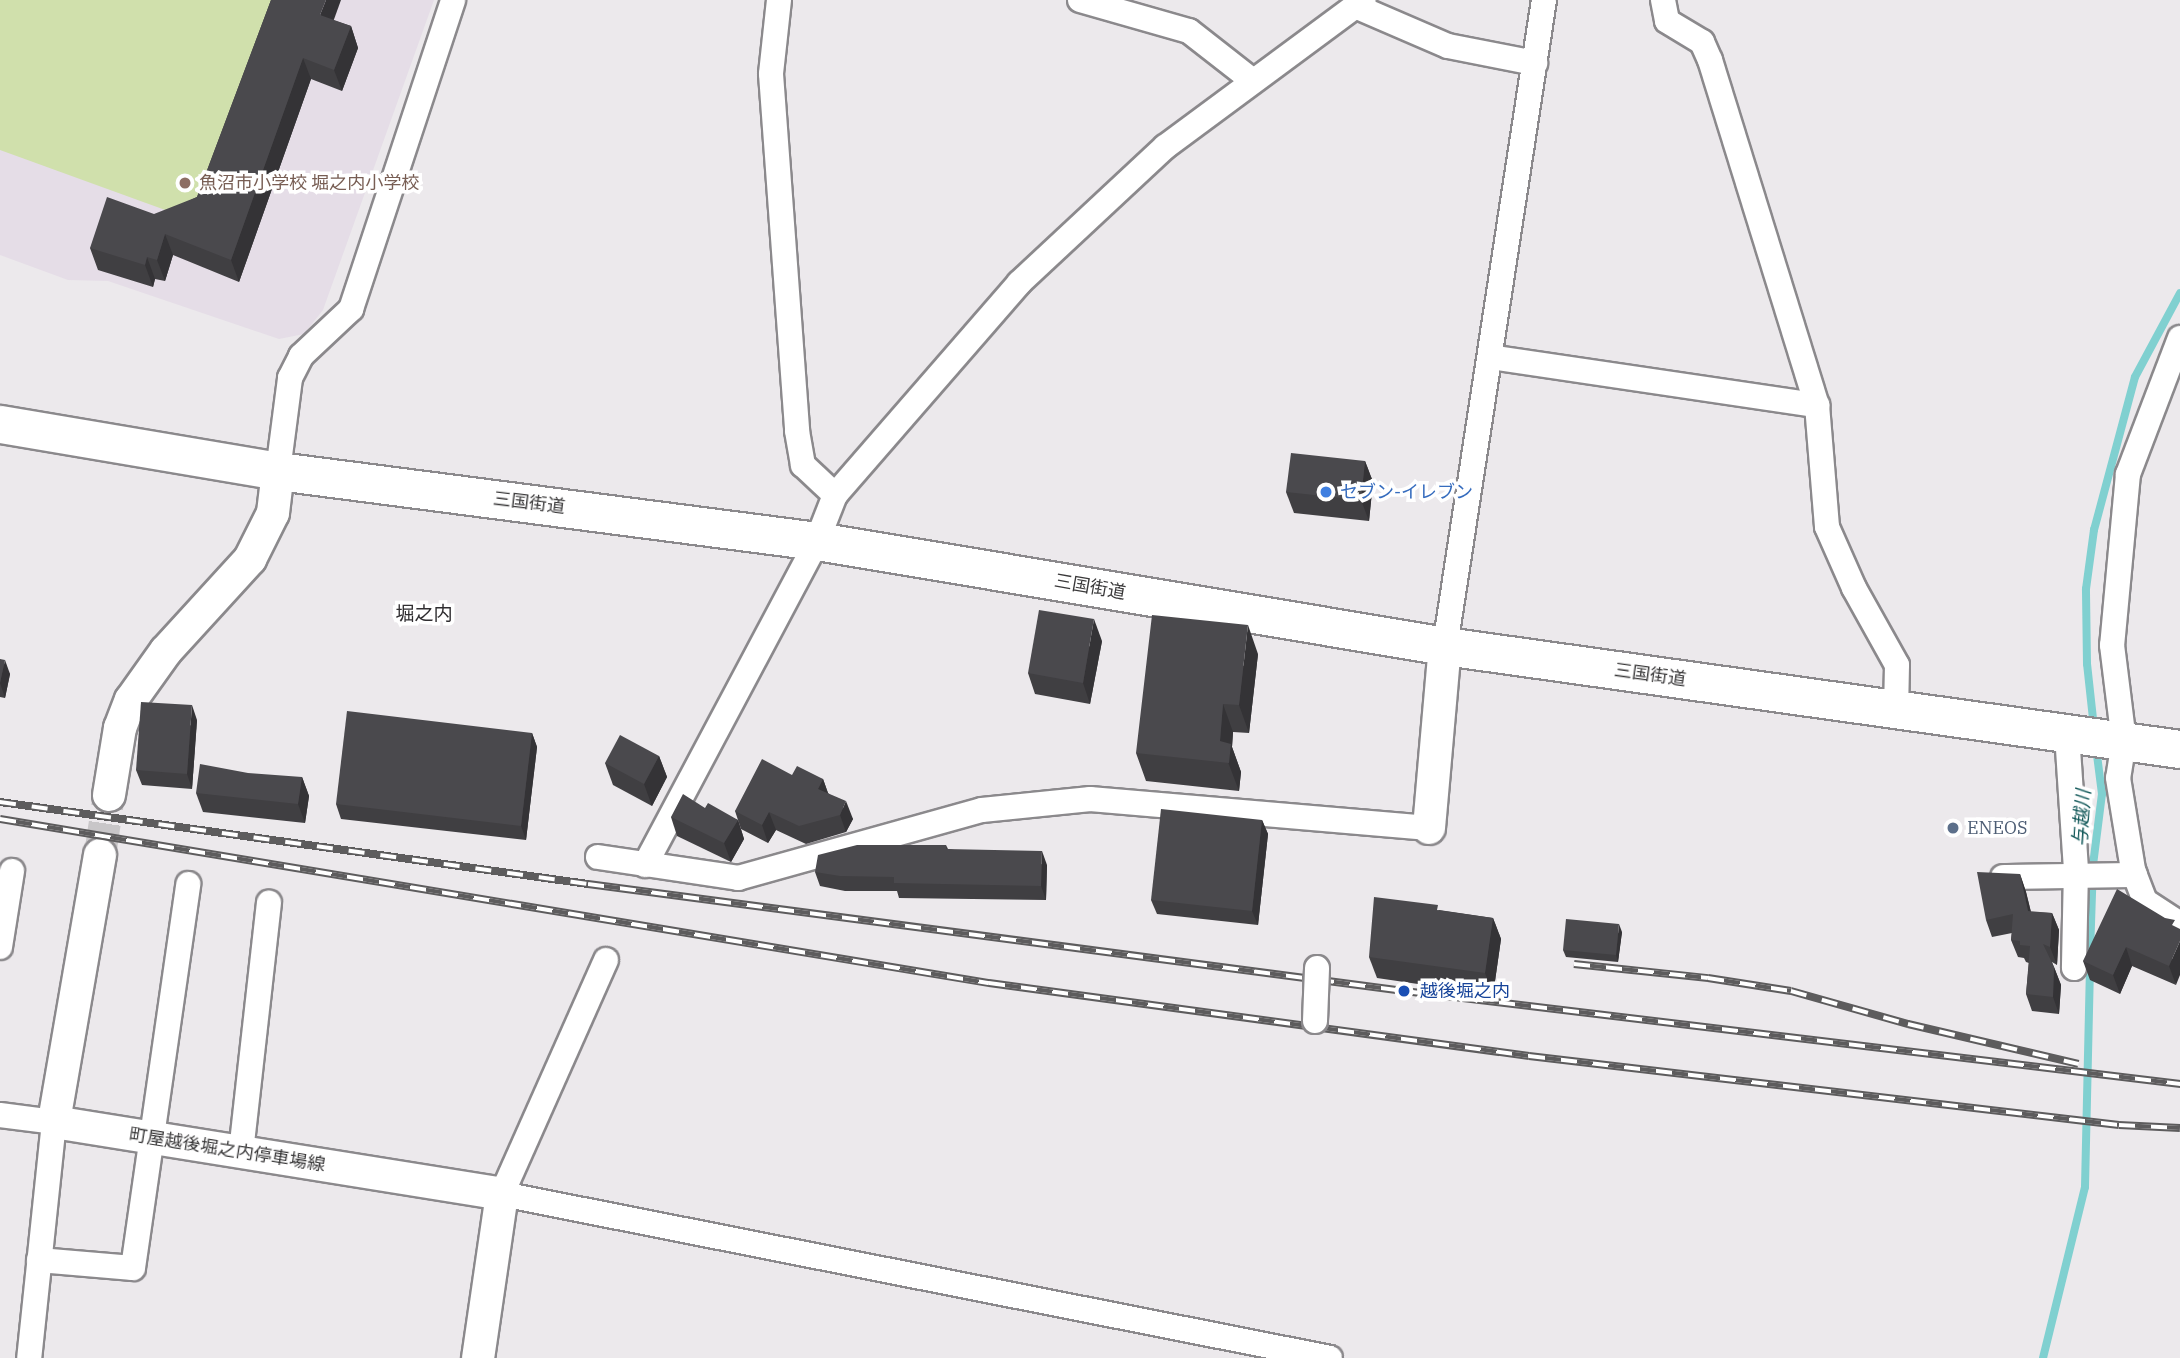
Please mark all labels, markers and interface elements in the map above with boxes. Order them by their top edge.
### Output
place label: 魚沼市小学校 堀之内小学校 [199,172,419,194]
marker: 魚沼市小学校 堀之内小学校 [177,175,193,191]
place label: セブン-イレブン [1340,481,1473,503]
marker: セブン-イレブン [1318,484,1334,500]
street label: 三国街道 [492,488,566,518]
street label: 三国街道 [1053,570,1127,604]
district label: 堀之内 [396,603,452,625]
street label: 三国街道 [1613,659,1687,691]
water label: 与越川 [2069,789,2095,847]
place label: ENEOS [1967,817,2028,839]
marker: ENEOS [1945,820,1961,836]
place label: 越後堀之内 [1420,980,1510,1002]
marker: 越後堀之内 [1394,981,1414,1001]
street label: 町屋越後堀之内停車場線 [128,1124,326,1176]

